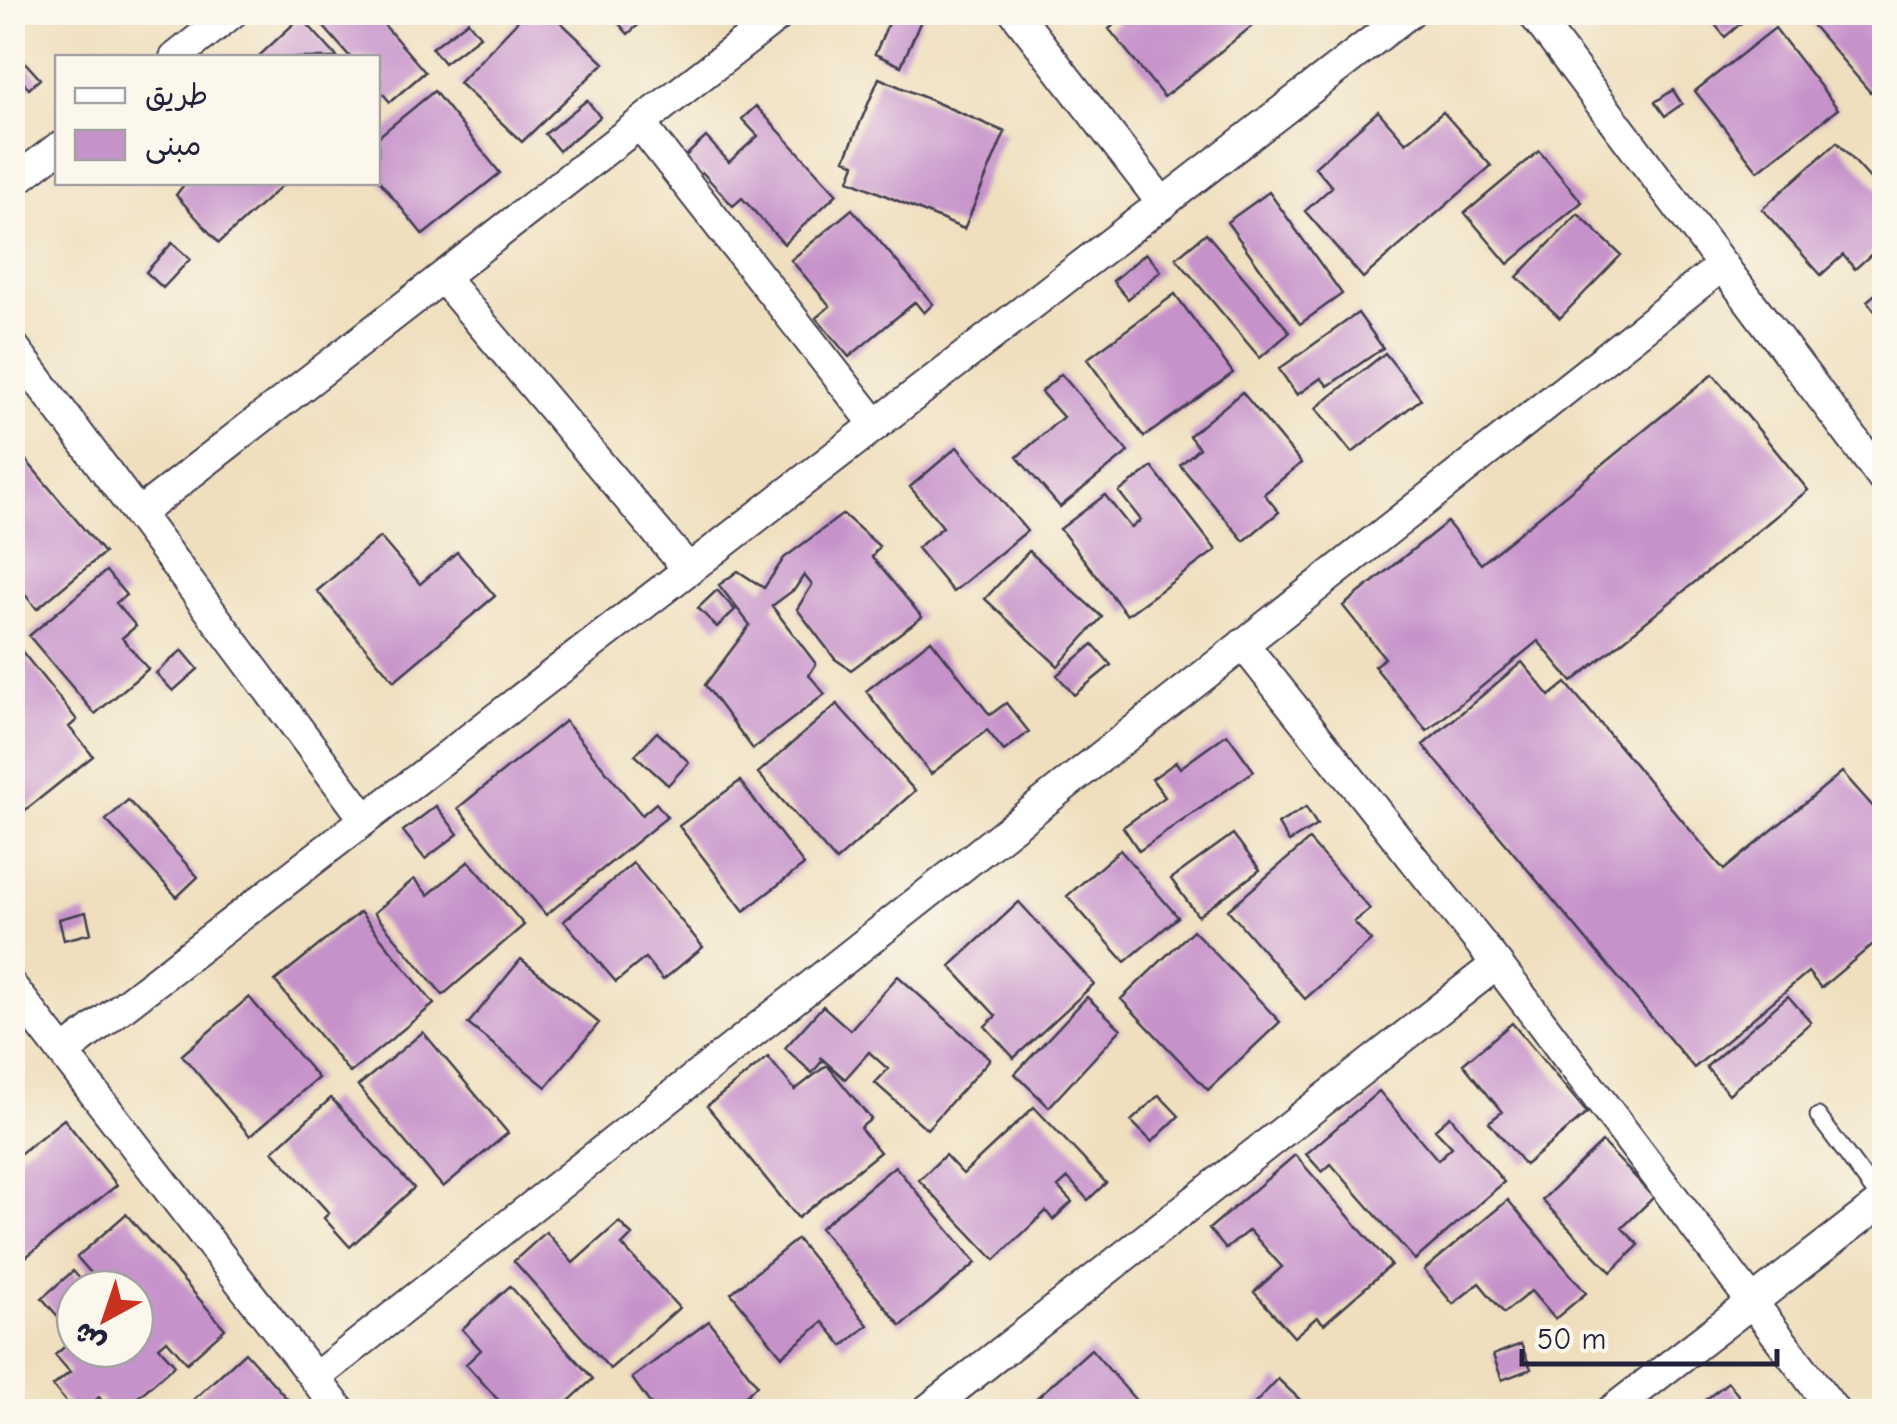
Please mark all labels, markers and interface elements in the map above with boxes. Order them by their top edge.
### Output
legend [55,55,380,185]
text: طريق [145,78,208,113]
text: مبنى [145,128,201,164]
north arrow [55,1269,155,1369]
scale bar [1522,1304,1777,1366]
text: ش [67,1315,112,1360]
text: 50 m [1537,1322,1606,1357]

